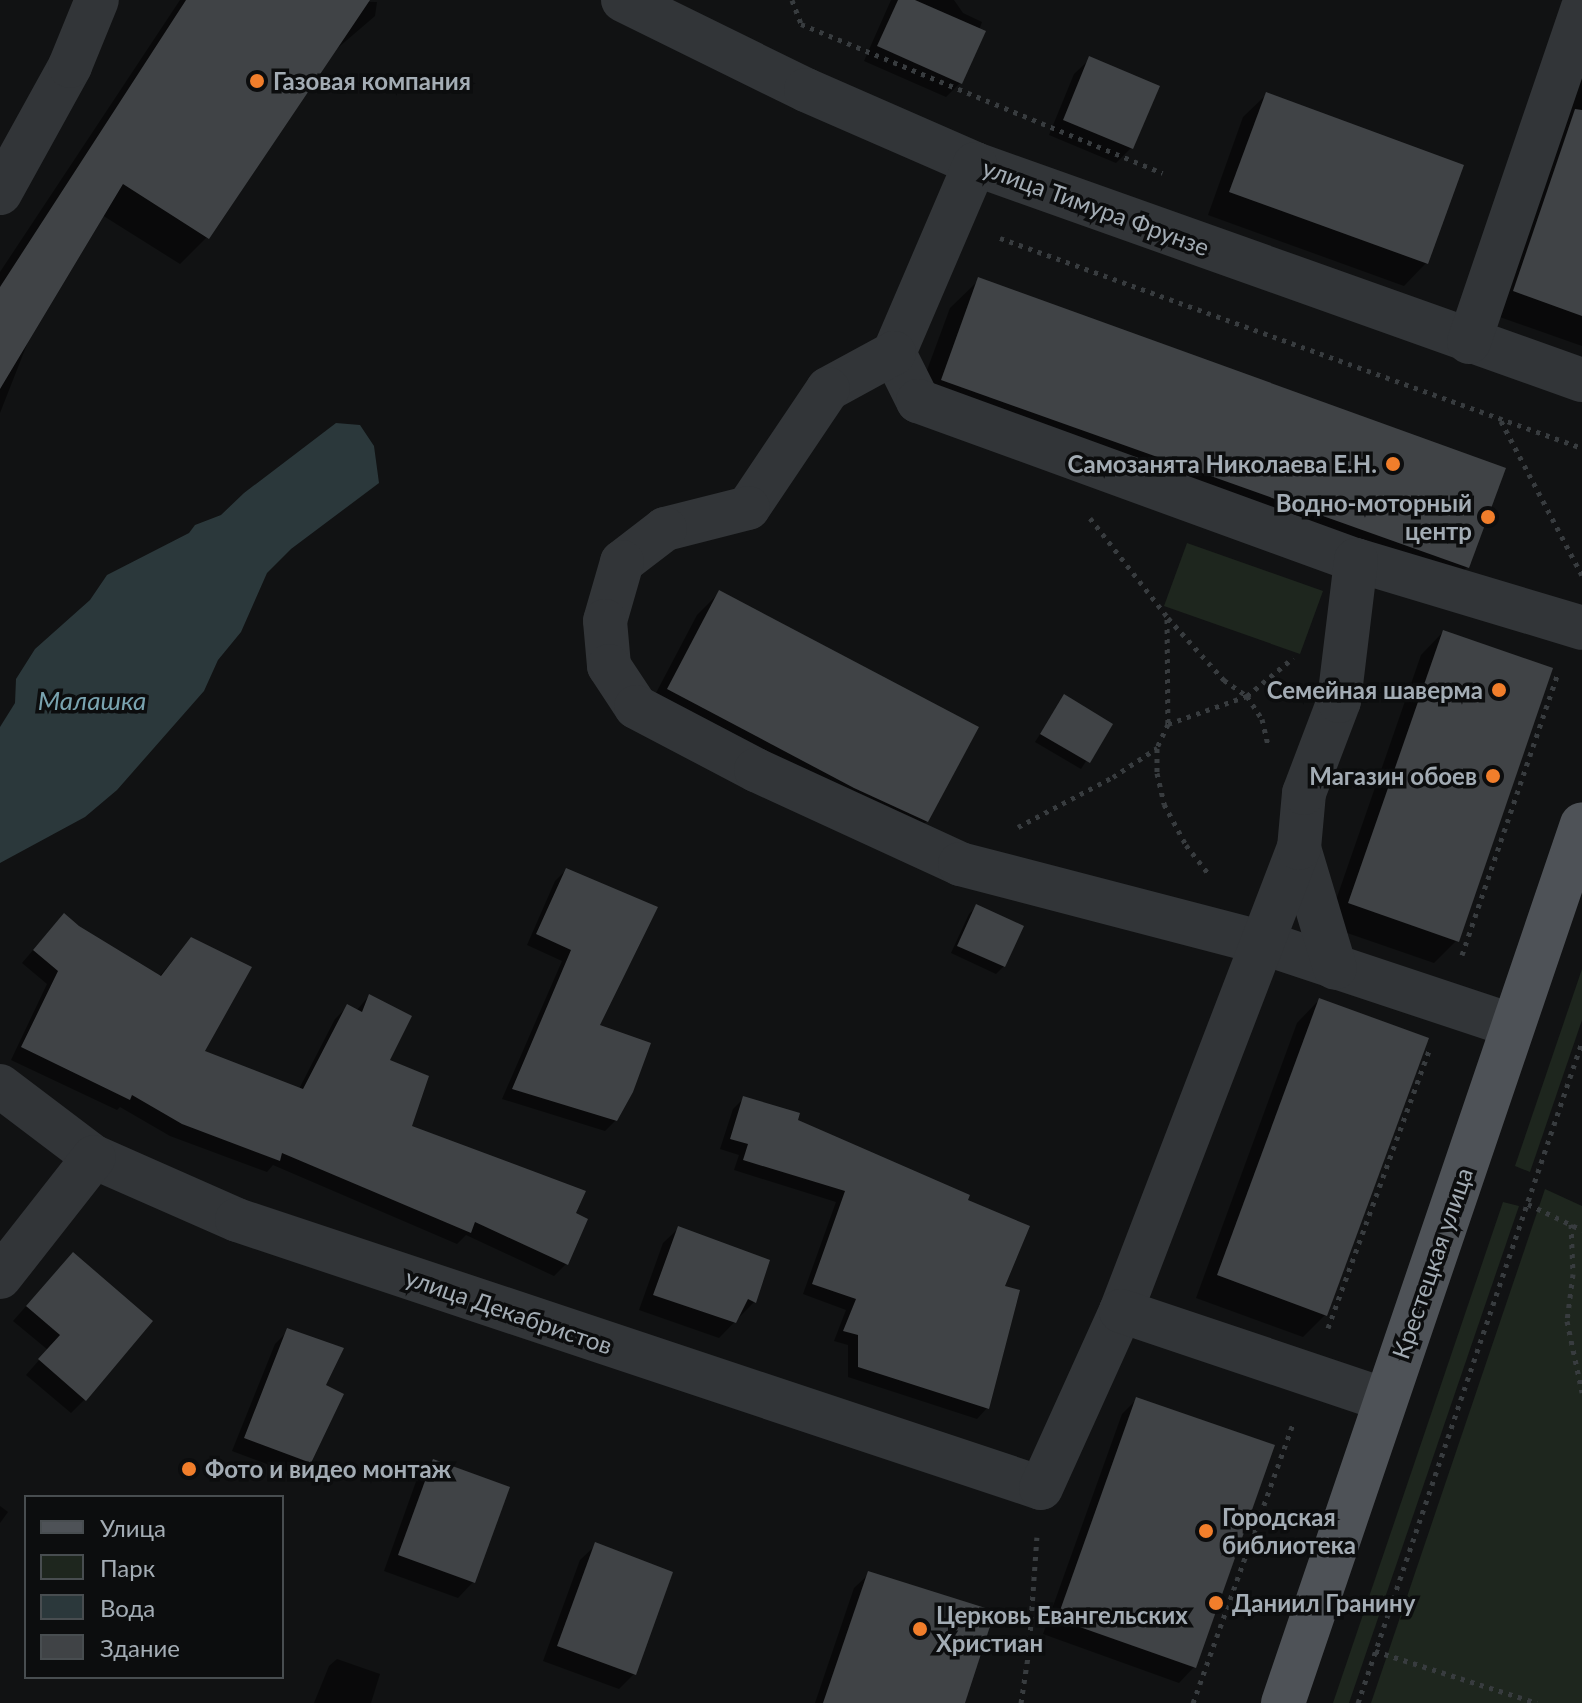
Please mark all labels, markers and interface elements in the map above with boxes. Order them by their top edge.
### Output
place label: Газовая компания [273,67,471,95]
marker: Газовая компания [248,72,266,90]
street label: улица Тимура Фрунзе [979,153,1213,261]
place label: Самозанята Николаева Е.Н. [1068,450,1377,478]
marker: Самозанята Николаева Е.Н. [1384,455,1402,473]
place label: Водно-моторный центр [1276,489,1472,545]
marker: Водно-моторный центр [1479,508,1497,526]
place label: Семейная шаверма [1267,676,1483,704]
marker: Семейная шаверма [1490,681,1508,699]
water label: Малашка [38,685,146,717]
place label: Магазин обоев [1309,762,1477,790]
marker: Магазин обоев [1484,767,1502,785]
street label: Крестецкая улица [1386,1164,1478,1362]
street label: улица Декабристов [402,1262,616,1360]
place label: Фото и видео монтаж [205,1455,451,1483]
marker: Фото и видео монтаж [180,1460,198,1478]
legend [24,1495,284,1679]
place label: Городская библиотека [1222,1503,1356,1559]
text: Улица [100,1513,166,1542]
marker: Городская библиотека [1197,1522,1215,1540]
text: Парк [100,1553,155,1582]
place label: Даниил Гранину [1232,1589,1415,1617]
text: Вода [100,1593,155,1622]
marker: Даниил Гранину [1207,1594,1225,1612]
place label: Церковь Евангельских Христиан [936,1601,1188,1657]
marker: Церковь Евангельских Христиан [911,1620,929,1638]
text: Здание [100,1633,180,1662]

